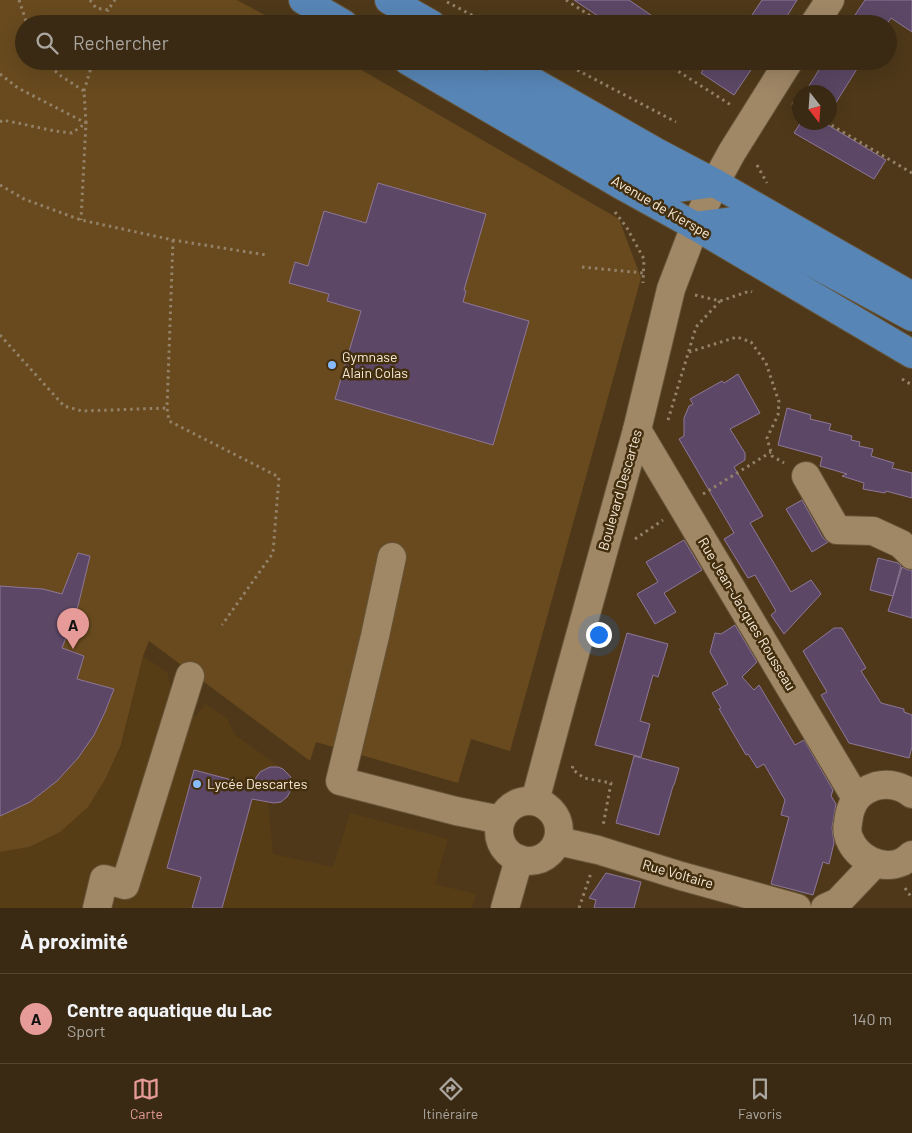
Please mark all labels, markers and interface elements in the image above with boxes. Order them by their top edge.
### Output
search box [15,15,897,70]
icon: search [33,29,61,57]
text: Rechercher [73,31,169,54]
north arrow [792,85,837,130]
street label: Avenue de Kierspe [609,171,714,242]
place label: Gymnase Alain Colas [342,348,408,381]
marker: Gymnase Alain Colas [326,359,338,371]
street label: Boulevard Descartes [594,427,645,552]
street label: Rue Jean-Jacques Rousseau [695,534,800,693]
pin: A [57,608,89,649]
your location [586,622,612,648]
place label: Lycée Descartes [207,775,308,792]
marker: Lycée Descartes [191,778,203,790]
street label: Rue Voltaire [641,855,716,892]
text: À proximité [20,928,128,953]
text: Centre aquatique du Lac [67,998,272,1021]
text: A [31,1009,41,1028]
text: 140 m [852,1009,892,1028]
text: Sport [67,1021,106,1040]
tab: Carte [130,1075,163,1122]
tab: Itinéraire [423,1075,478,1122]
tab: Favoris [738,1075,782,1122]

